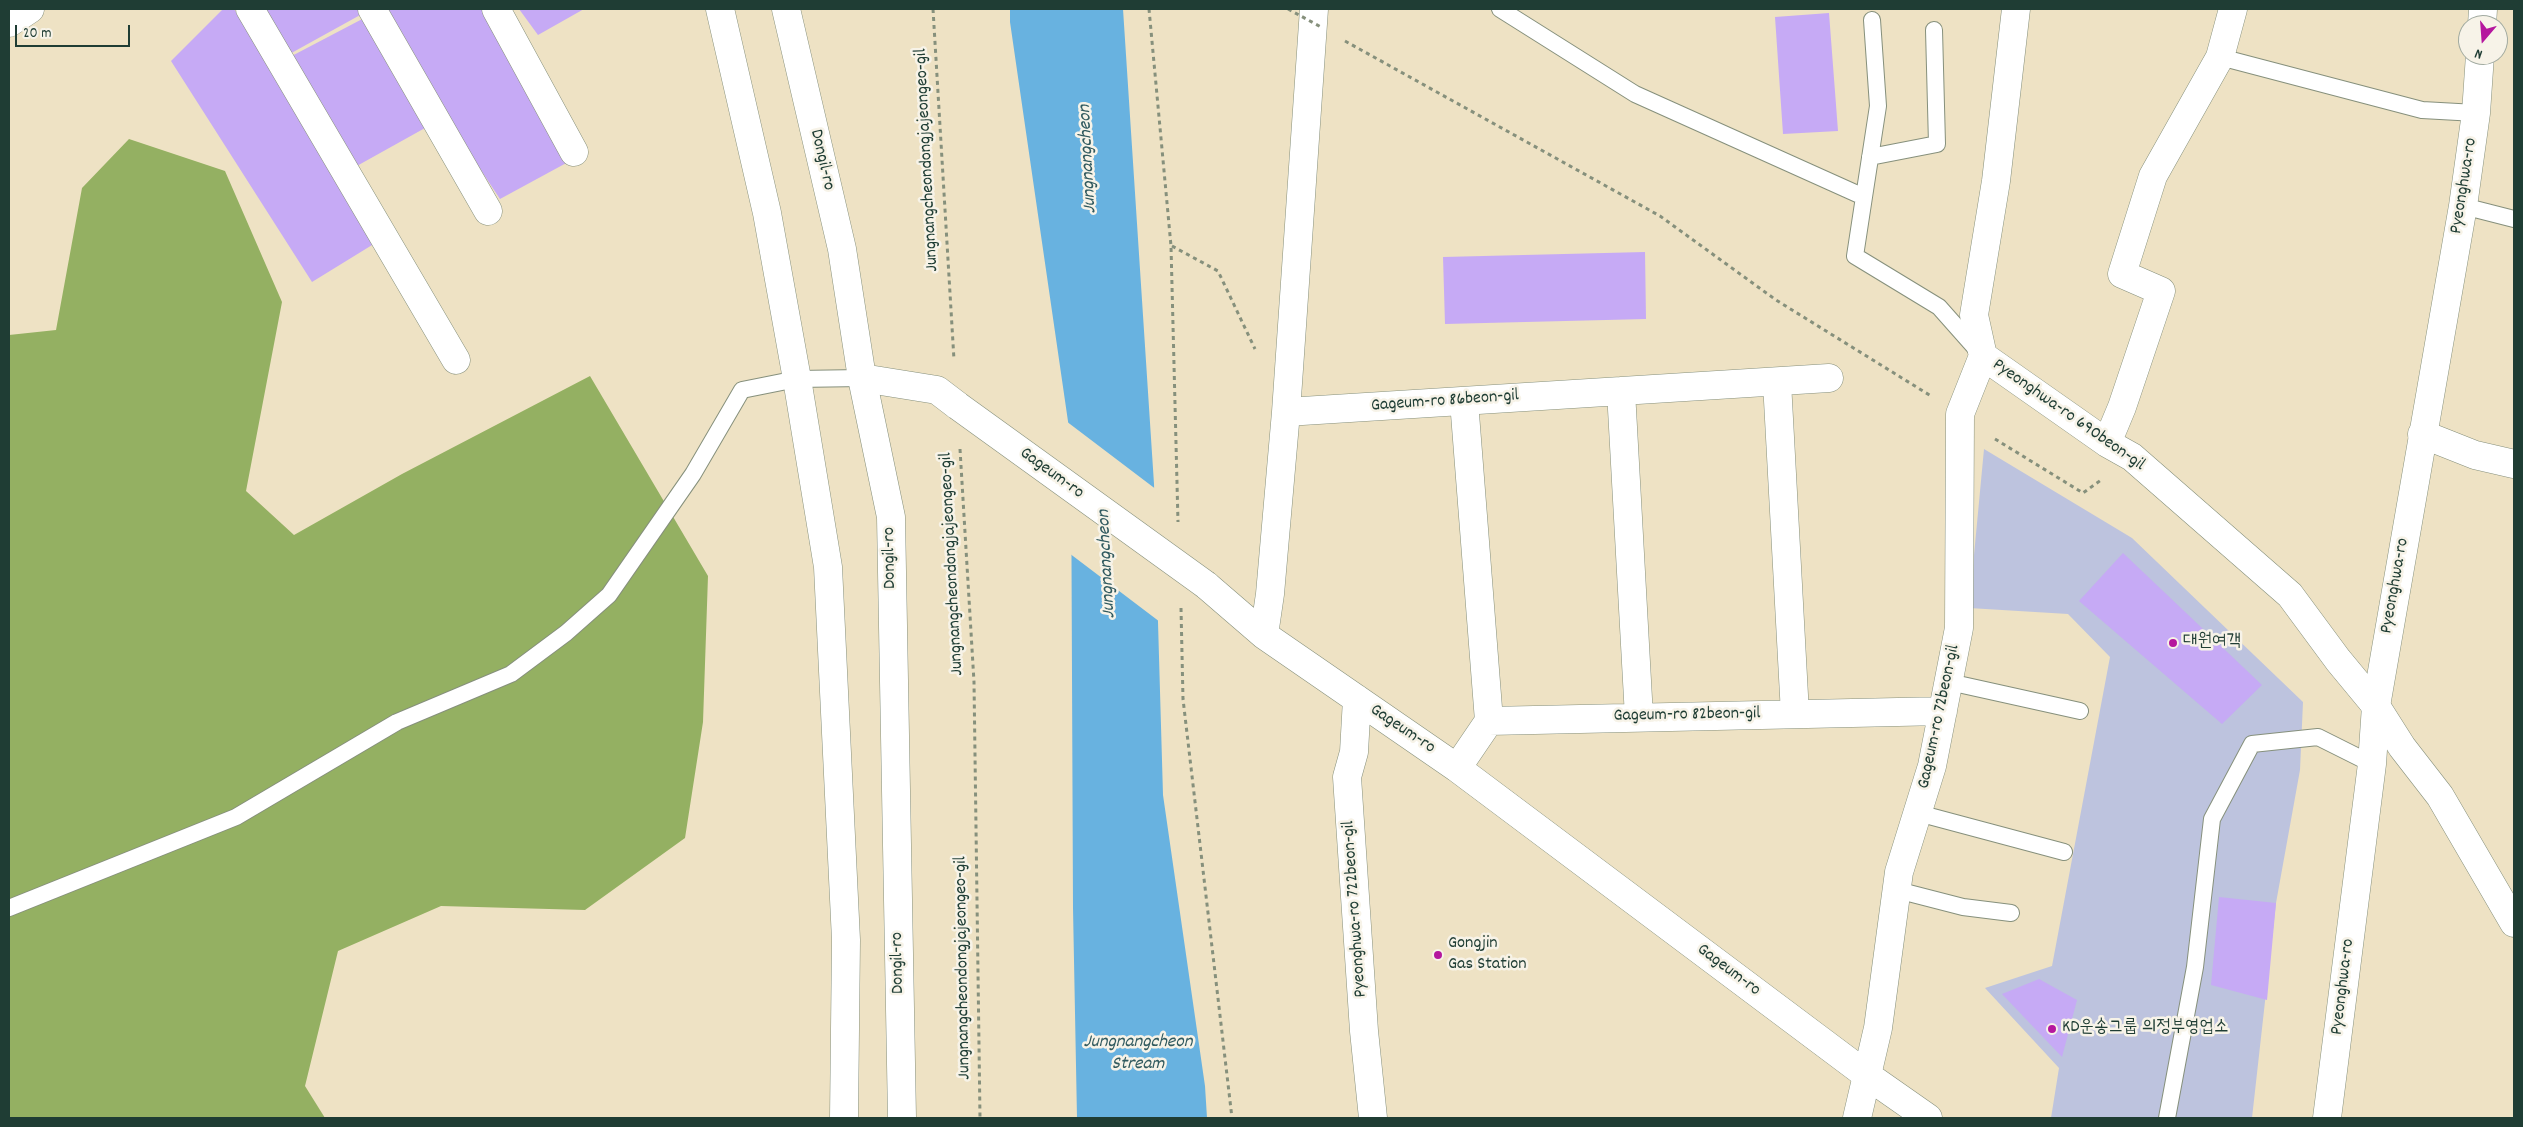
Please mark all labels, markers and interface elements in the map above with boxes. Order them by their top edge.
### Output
scale bar [18,15,132,47]
north arrow [2458,15,2508,65]
text: 20 m [23,23,51,45]
text: N [2472,43,2485,64]
street label: Jungnangcheondongjajeongeo-gil [911,48,945,272]
water label: Jungnangcheon [1075,104,1103,214]
street label: Dongil-ro [804,127,838,193]
street label: Pyeonghwa-ro [2447,137,2483,235]
street label: Pyeonghwa-ro 690beon-gil [1988,355,2148,477]
street label: Gageum-ro 86beon-gil [1370,386,1520,418]
street label: Gageum-ro [1015,443,1087,505]
street label: Jungnangcheondongjajeongeo-gil [936,452,970,676]
water label: Jungnangcheon [1094,509,1122,619]
street label: Dongil-ro [880,527,902,589]
street label: Pyeonghwa-ro [2377,537,2415,635]
place label: 대원여객 [2183,632,2241,654]
marker: 대원여객 [2167,637,2179,649]
street label: Gageum-ro 72beon-gil [1914,643,1966,791]
street label: Gageum-ro [1365,700,1439,760]
street label: Gageum-ro 82beon-gil [1613,704,1761,728]
street label: Pyeonghwa-ro 722beon-gil [1339,820,1373,998]
street label: Jungnangcheondongjajeongeo-gil [951,856,977,1080]
street label: Dongil-ro [888,932,910,994]
place label: Gongjin Gas Station [1448,934,1527,976]
street label: Pyeonghwa-ro [2327,938,2361,1036]
street label: Gageum-ro [1692,940,1764,1002]
marker: Gongjin Gas Station [1432,949,1444,961]
place label: KD운송그룹 의정부영업소 [2062,1018,2229,1040]
marker: KD운송그룹 의정부영업소 [2046,1023,2058,1035]
water label: Jungnangcheon Stream [1084,1032,1192,1076]

